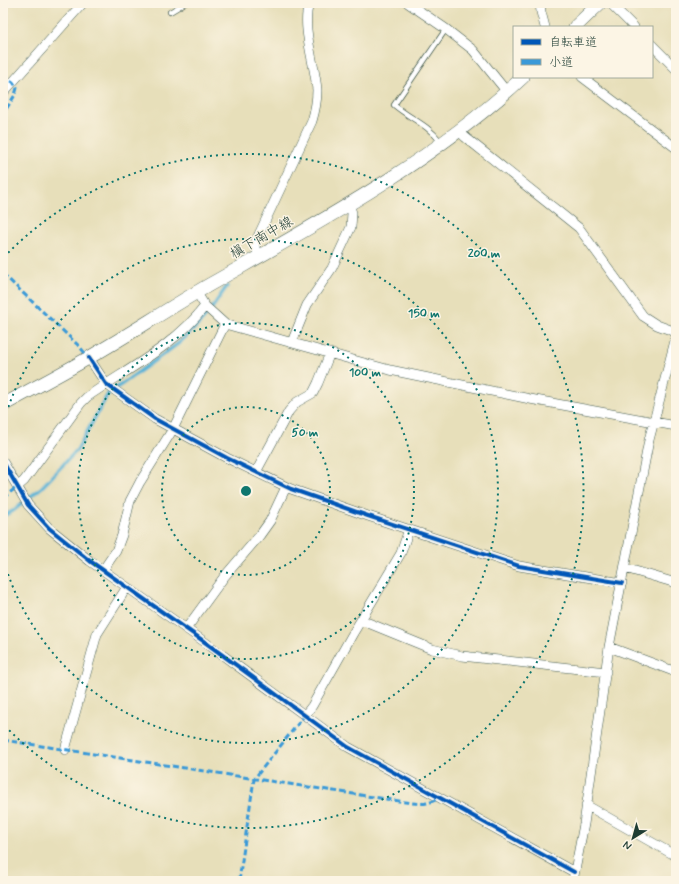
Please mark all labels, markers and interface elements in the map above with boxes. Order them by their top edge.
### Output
legend [513,26,653,78]
text: 自転車道 [549,35,597,51]
text: 小道 [549,55,573,71]
street label: 槇下南中線 [227,213,296,263]
text: 200 m [468,246,501,262]
text: 150 m [408,306,440,322]
text: 100 m [349,365,382,381]
text: 50 m [292,425,319,441]
centre of rings [239,484,253,498]
north arrow [613,818,653,858]
text: N [620,837,635,853]

